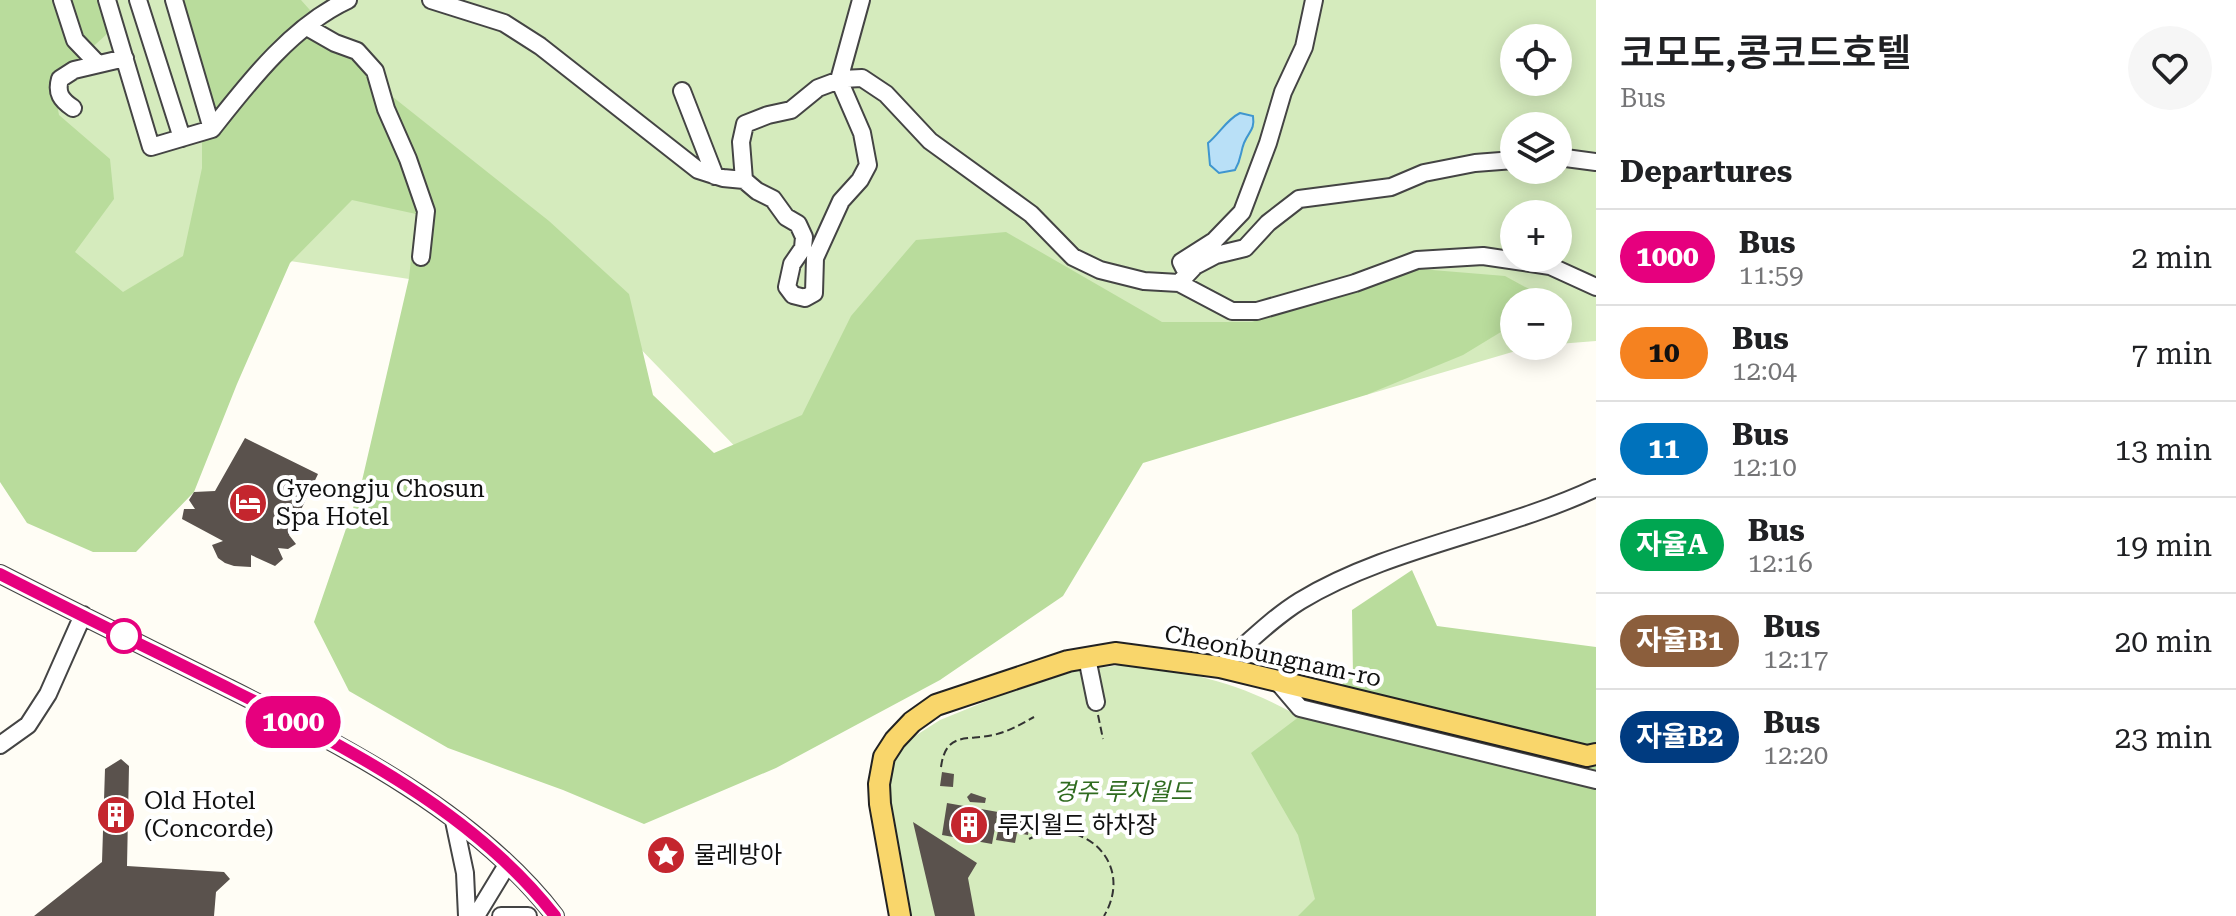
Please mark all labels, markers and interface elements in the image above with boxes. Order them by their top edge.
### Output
map controls [1500,24,1572,360]
button: locate [1500,24,1572,96]
button: heart [2128,26,2212,110]
text: 코모도,콩코드호텔 [1620,31,1911,75]
text: Bus [1620,83,1666,113]
button: layers [1500,112,1572,184]
text: Departures [1620,154,1792,189]
button: + [1500,200,1572,272]
text: Bus [1739,225,1796,260]
text: 1000 [1636,240,1699,273]
text: 2 min [2131,240,2212,275]
text: 11:59 [1739,260,1804,290]
button: − [1500,288,1572,360]
text: Bus [1732,321,1789,356]
text: 10 [1648,336,1680,369]
text: 7 min [2131,336,2212,371]
text: 12:04 [1732,356,1797,386]
text: Bus [1732,417,1789,452]
text: 11 [1648,432,1680,465]
text: 13 min [2115,432,2212,467]
text: 12:10 [1732,452,1797,482]
place label: Gyeongju Chosun Spa Hotel [276,475,485,531]
hotel icon: Gyeongju Chosun Spa Hotel [227,482,269,524]
text: Bus [1748,513,1805,548]
text: 자율A [1636,528,1708,561]
text: 19 min [2115,528,2212,563]
text: 12:16 [1748,548,1813,578]
text: Bus [1763,609,1820,644]
unlabelled marker [107,619,141,653]
street label: Cheonbungnam-ro [1162,619,1384,693]
text: 자율B1 [1636,624,1723,657]
text: 20 min [2115,624,2212,659]
text: 12:17 [1763,644,1828,674]
line badge: 1000 [237,696,349,748]
text: 1000 [262,705,324,738]
text: Bus [1763,705,1820,740]
text: 자율B2 [1636,720,1723,753]
text: 23 min [2115,720,2212,755]
text: 12:20 [1763,740,1828,770]
park label: 경주 루지월드 [1054,778,1193,806]
place label: Old Hotel (Concorde) [144,787,274,843]
building icon: Old Hotel (Concorde) [95,794,137,836]
building icon: 루지월드 하차장 [948,804,990,846]
place label: 루지월드 하차장 [997,811,1158,839]
place icon: 물레방아 [645,834,687,876]
place label: 물레방아 [694,841,782,869]

